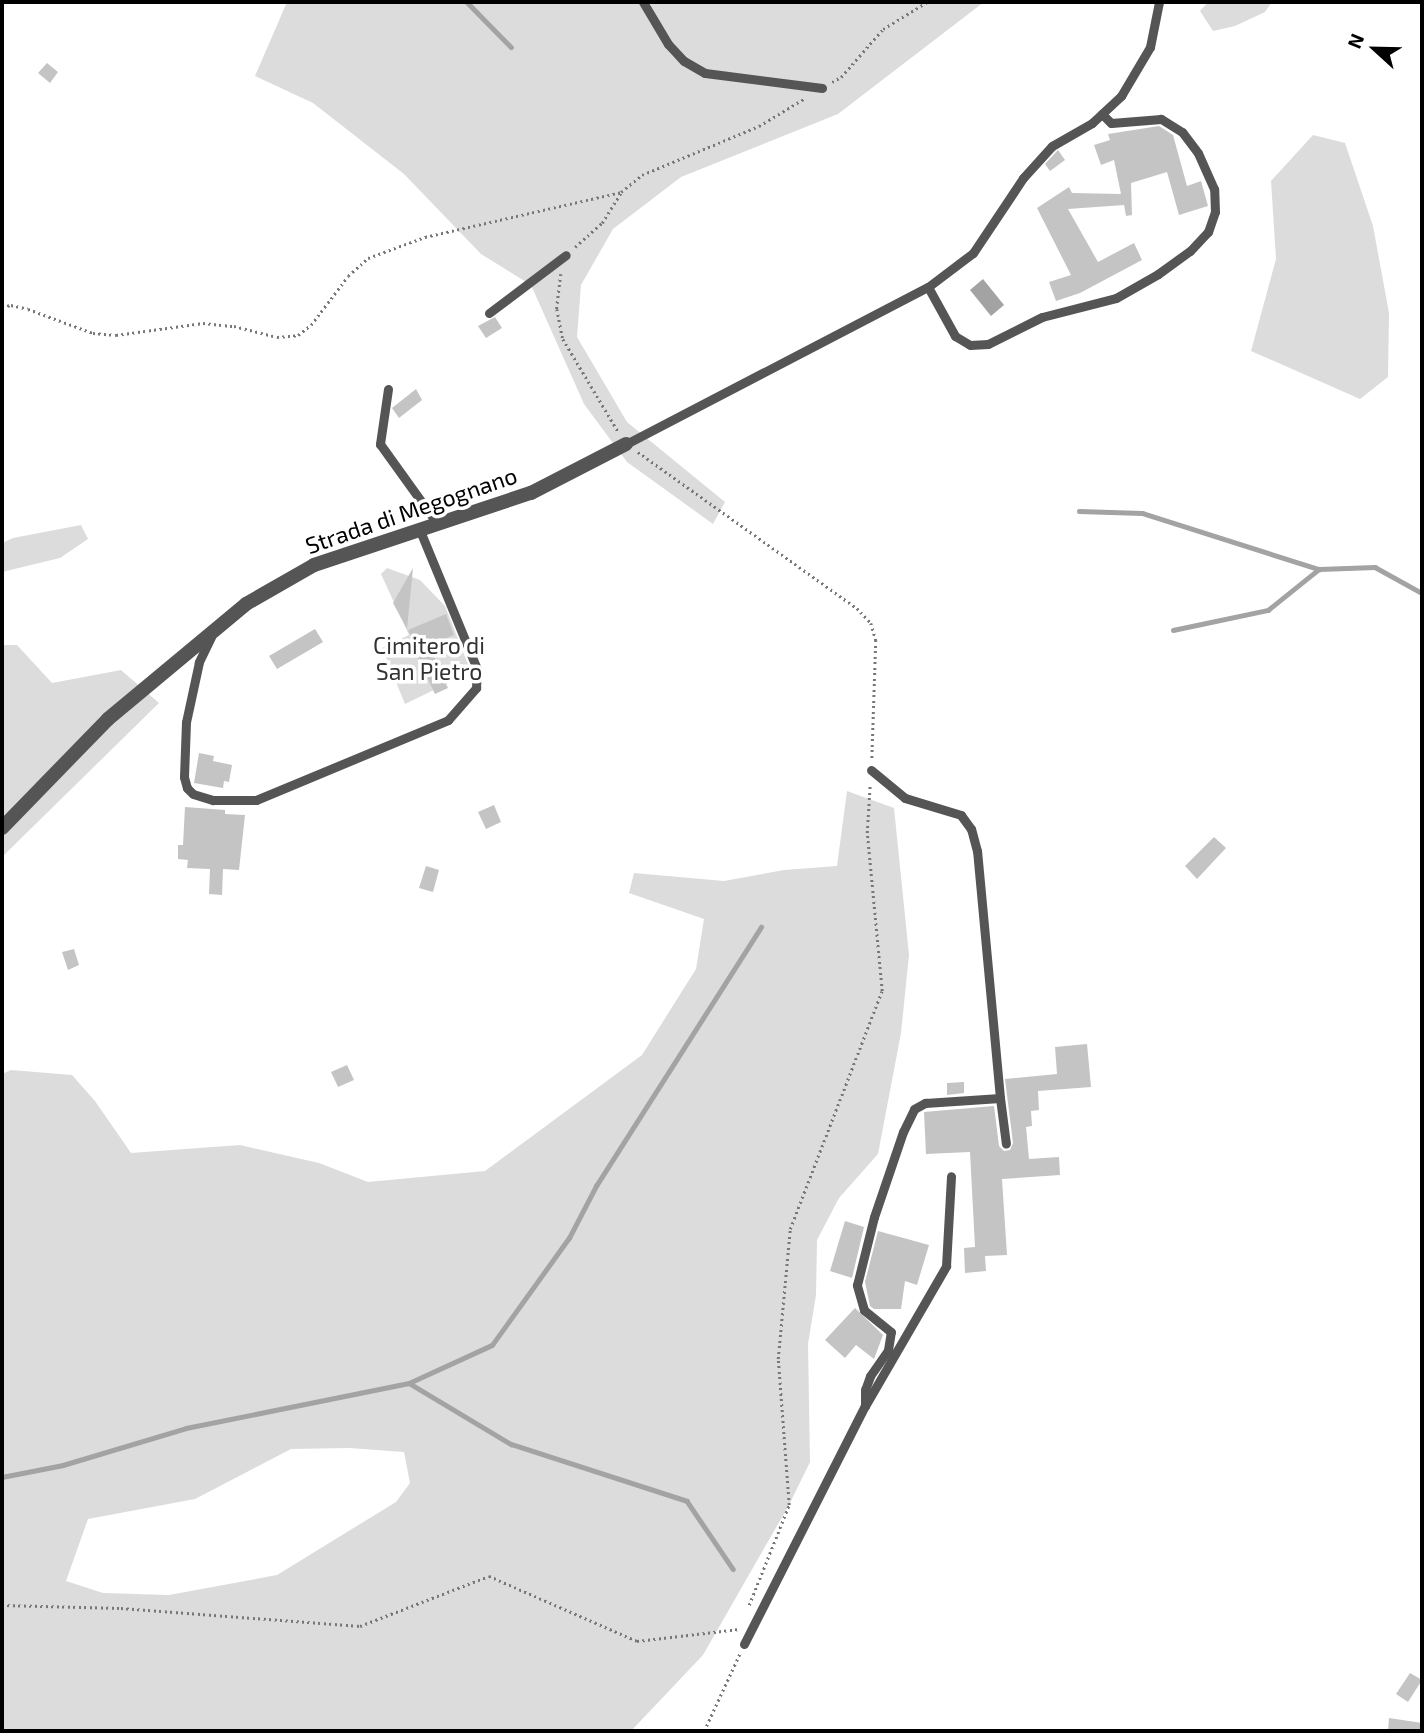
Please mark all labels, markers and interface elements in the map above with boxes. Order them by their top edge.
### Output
north arrow [1340,14,1410,84]
text: N [1342,30,1368,52]
street label: Strada di Megognano [302,461,520,559]
park label: Cimitero di San Pietro [373,631,485,685]

